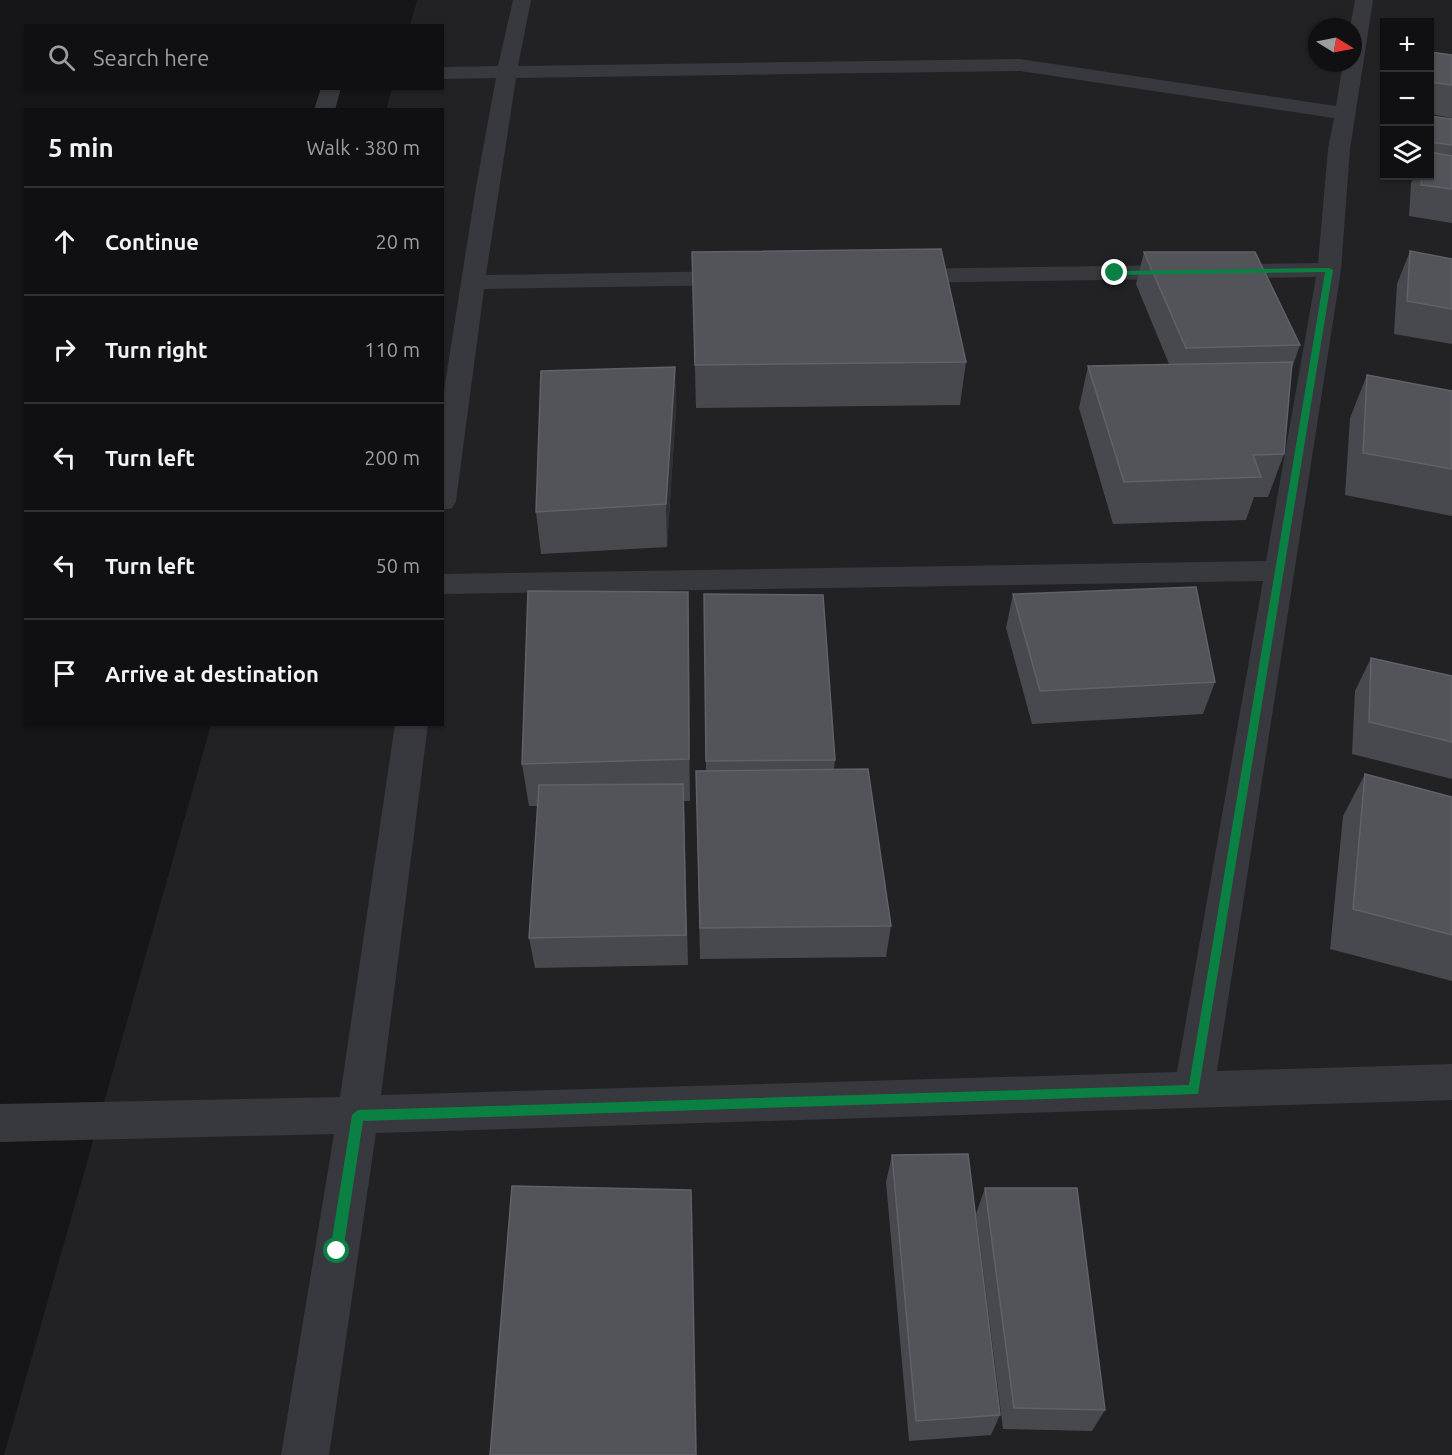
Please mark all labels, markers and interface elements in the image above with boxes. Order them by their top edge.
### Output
north arrow [1308,18,1362,72]
map controls [1380,18,1434,180]
button: + [1380,18,1434,72]
search box [24,24,444,90]
icon: search [45,41,78,74]
text: Search here [93,45,209,70]
button: − [1380,72,1434,126]
button: layers [1380,126,1434,180]
text: 5 min [48,133,114,162]
text: Walk · 380 m [307,136,420,159]
icon: ahead [48,225,81,258]
text: Continue [105,229,199,254]
text: 20 m [376,230,420,253]
route end [1101,259,1127,285]
icon: right [48,333,81,366]
text: Turn right [105,337,207,362]
text: 110 m [364,338,420,361]
icon: left [48,441,81,474]
text: Turn left [105,445,195,470]
text: 200 m [364,446,420,469]
icon: left [48,549,81,582]
text: Turn left [105,553,195,578]
text: 50 m [376,554,420,577]
icon: arrive [48,657,81,690]
text: Arrive at destination [105,661,319,686]
route start [323,1237,349,1263]

